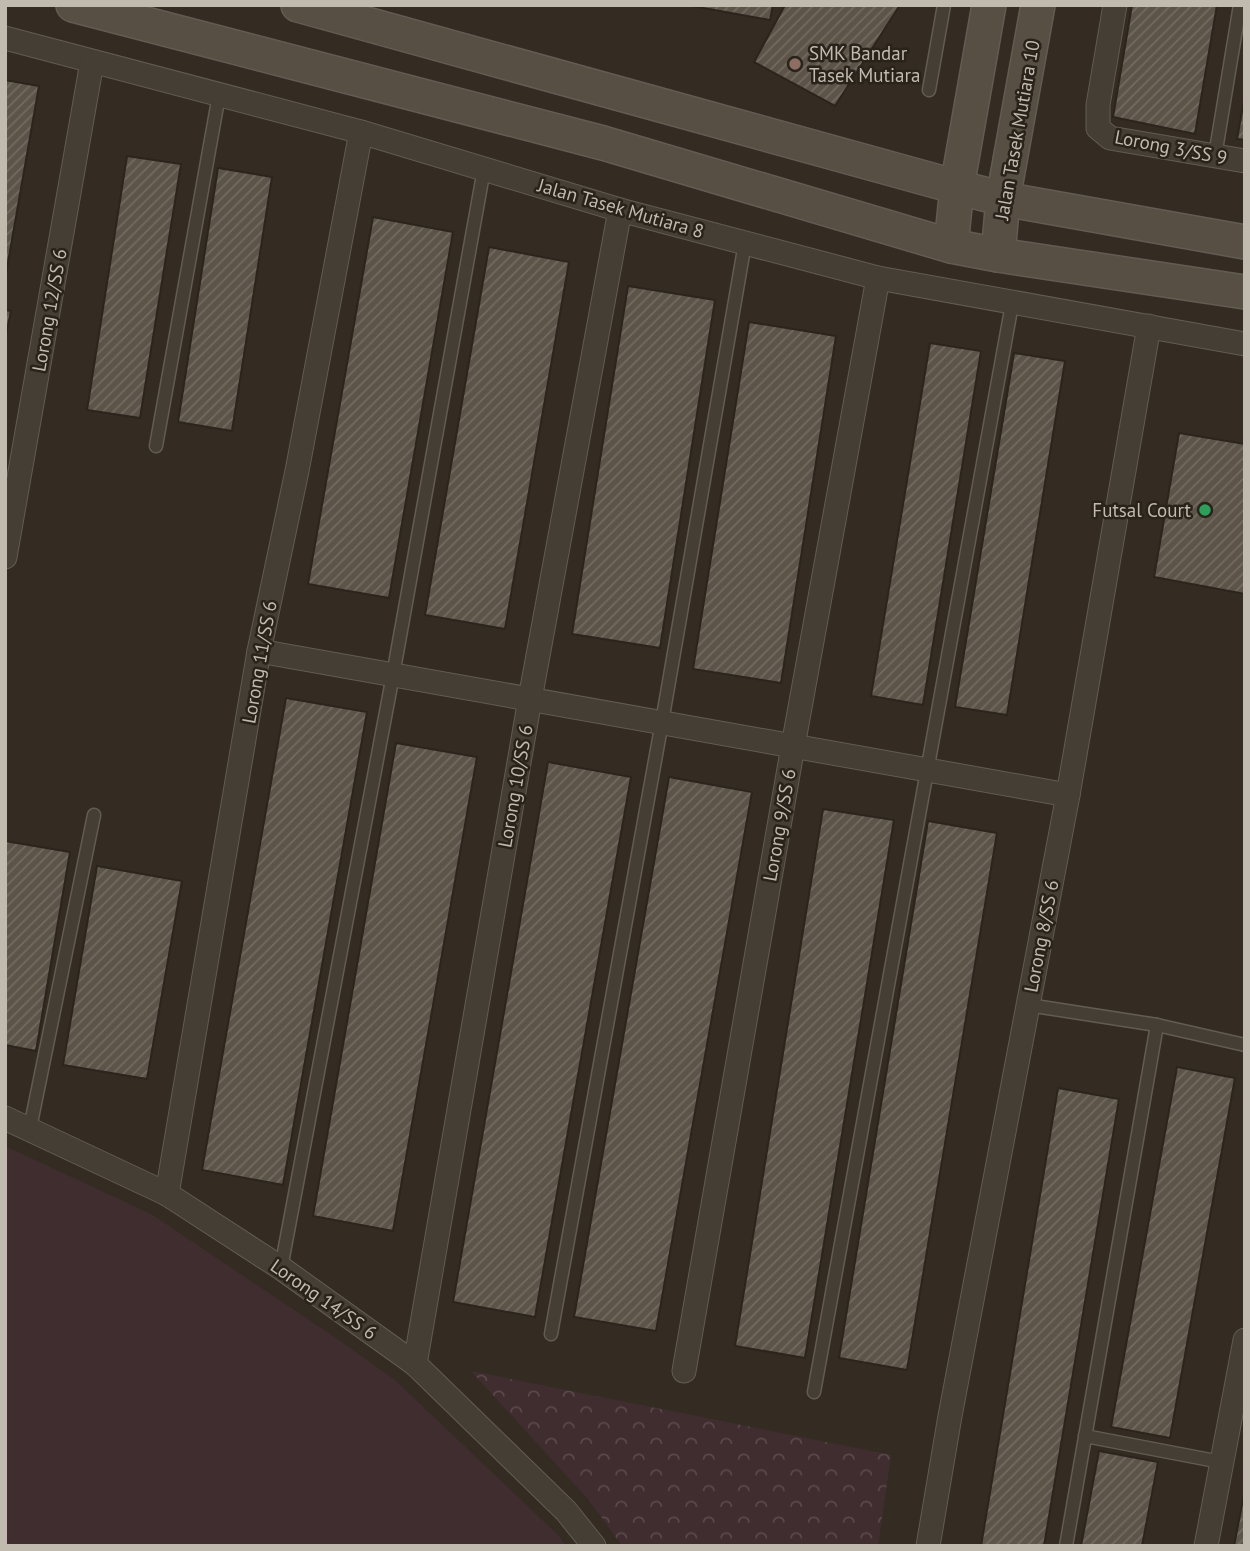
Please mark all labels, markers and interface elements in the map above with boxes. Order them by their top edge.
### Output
street label: Jalan Tasek Mutiara 10 [989,38,1045,223]
place label: SMK Bandar Tasek Mutiara [809,41,920,87]
marker: SMK Bandar Tasek Mutiara [787,56,803,72]
street label: Lorong 3/SS 9 [1113,124,1229,170]
street label: Jalan Tasek Mutiara 8 [534,173,707,243]
street label: Lorong 12/SS 6 [26,247,72,373]
place label: Futsal Court [1092,498,1192,522]
marker: Futsal Court [1197,502,1213,518]
street label: Lorong 11/SS 6 [236,599,282,725]
street label: Lorong 10/SS 6 [492,723,538,849]
street label: Lorong 9/SS 6 [757,767,801,883]
street label: Lorong 8/SS 6 [1018,878,1064,994]
street label: Lorong 14/SS 6 [266,1254,382,1344]

